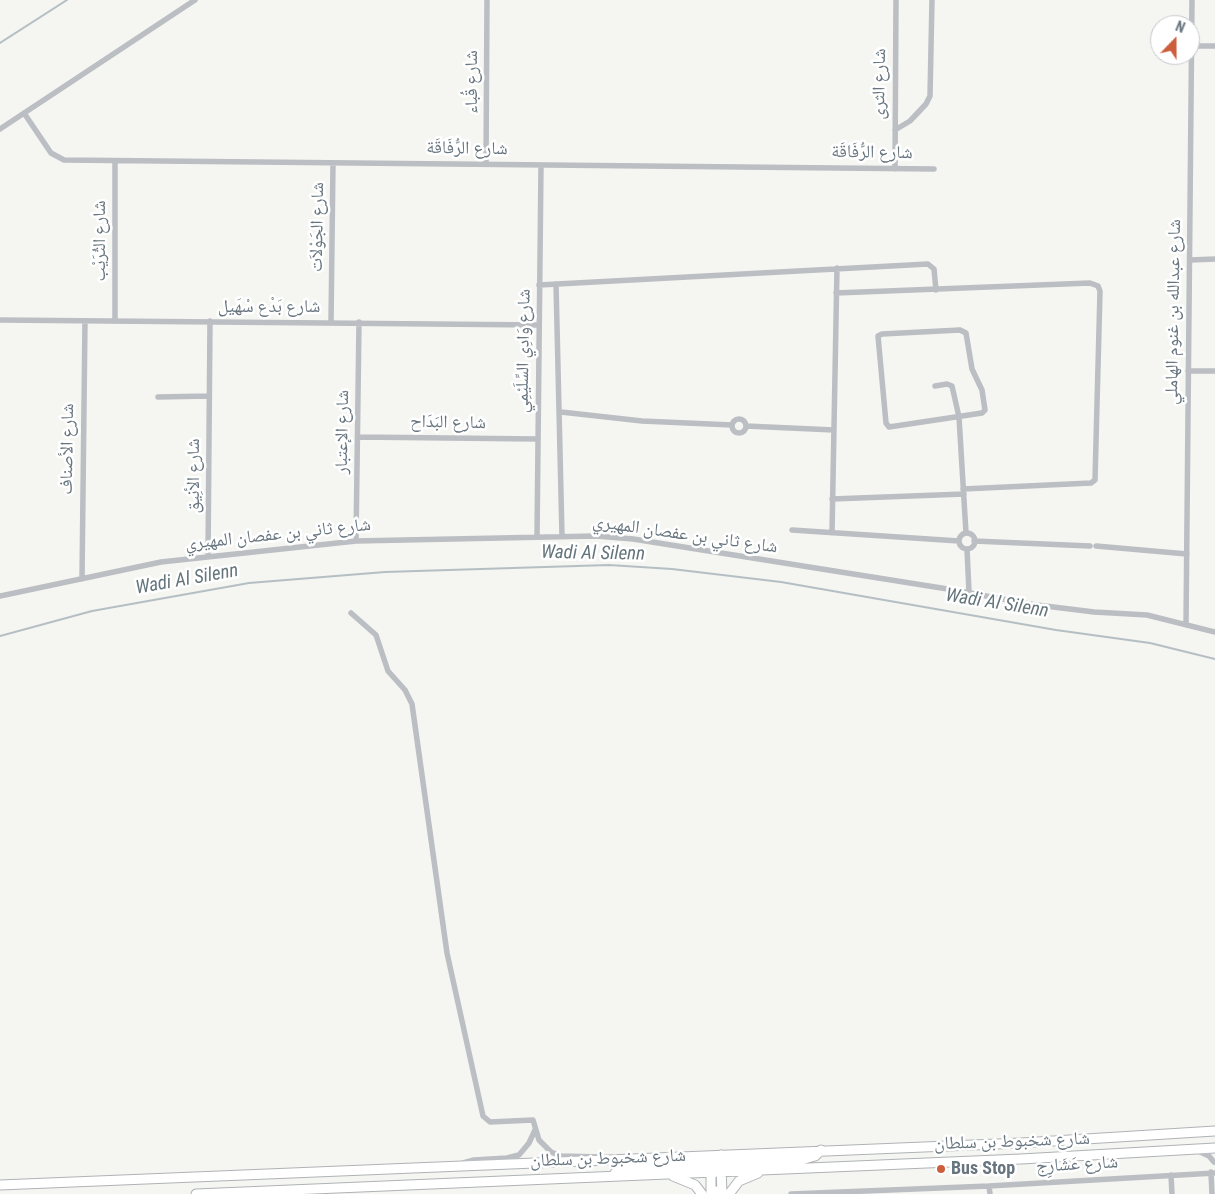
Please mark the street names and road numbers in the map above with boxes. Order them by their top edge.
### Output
street label: شارع الثرى [869,48,891,120]
street label: شارع قُباء [461,50,483,114]
street label: شارع الرُّفَاقَة [426,137,508,161]
street label: شارع الرُّفَاقَة [831,141,913,165]
street label: شارع الجَوْلاَت [306,182,330,272]
street label: شارع الثُرَيْب [89,200,111,282]
street label: شارع عبدالله بن غنوم الهاملي [1162,219,1186,405]
street label: شارع وَادِي السِّلَيْمِي [512,289,536,413]
street label: شارع بَدْع سْهَيل [218,296,320,318]
street label: شارع الإعتبار [331,390,355,474]
street label: شارع الأصناف [56,403,80,495]
street label: شارع البَدَاح [410,412,486,434]
street label: شارع الأنِيق [183,439,205,513]
street label: شارع ثاني بن عفصان المهيري [591,511,779,559]
street label: شارع ثاني بن عفصان المهيري [184,515,372,555]
street label: شارع شخبوط بن سلطان [934,1128,1090,1156]
street label: شارع شخبوط بن سلطان [530,1145,686,1173]
street label: شارع عَشَارِج [1035,1152,1119,1178]

